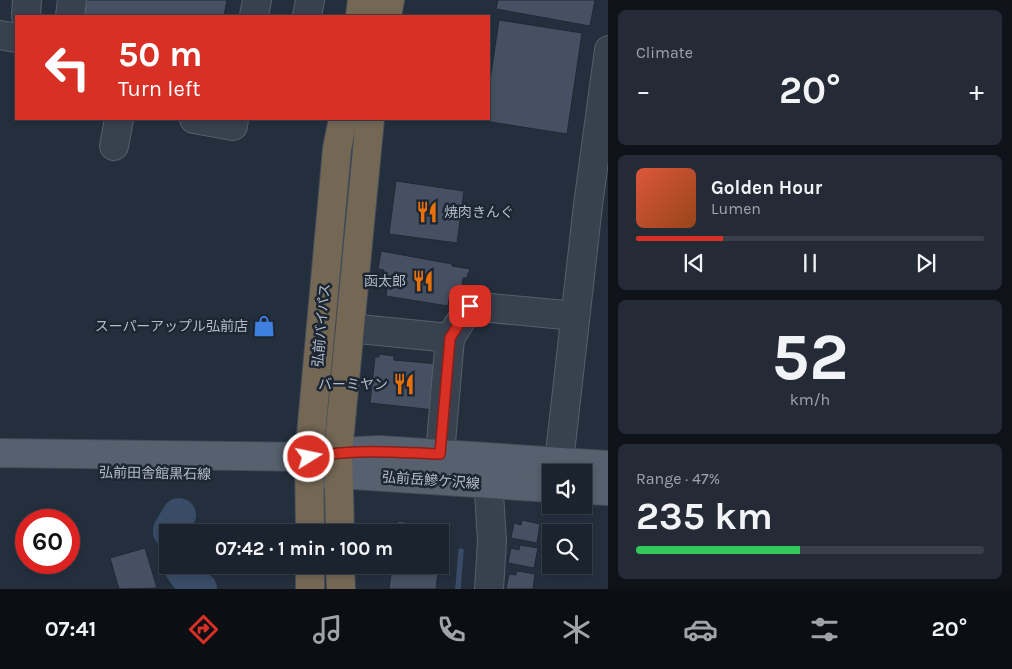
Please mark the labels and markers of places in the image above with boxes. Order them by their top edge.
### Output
restaurant icon: 焼肉きんぐ [414,199,440,225]
place label: 焼肉きんぐ [444,204,514,221]
restaurant icon: 函太郎 [410,268,436,294]
place label: 函太郎 [364,273,406,290]
pin [449,285,491,327]
shop icon: スーパーアップル弘前店 [251,313,277,339]
place label: スーパーアップル弘前店 [95,318,248,335]
restaurant icon: バーミヤン [391,371,417,397]
place label: バーミヤン [318,376,388,393]

